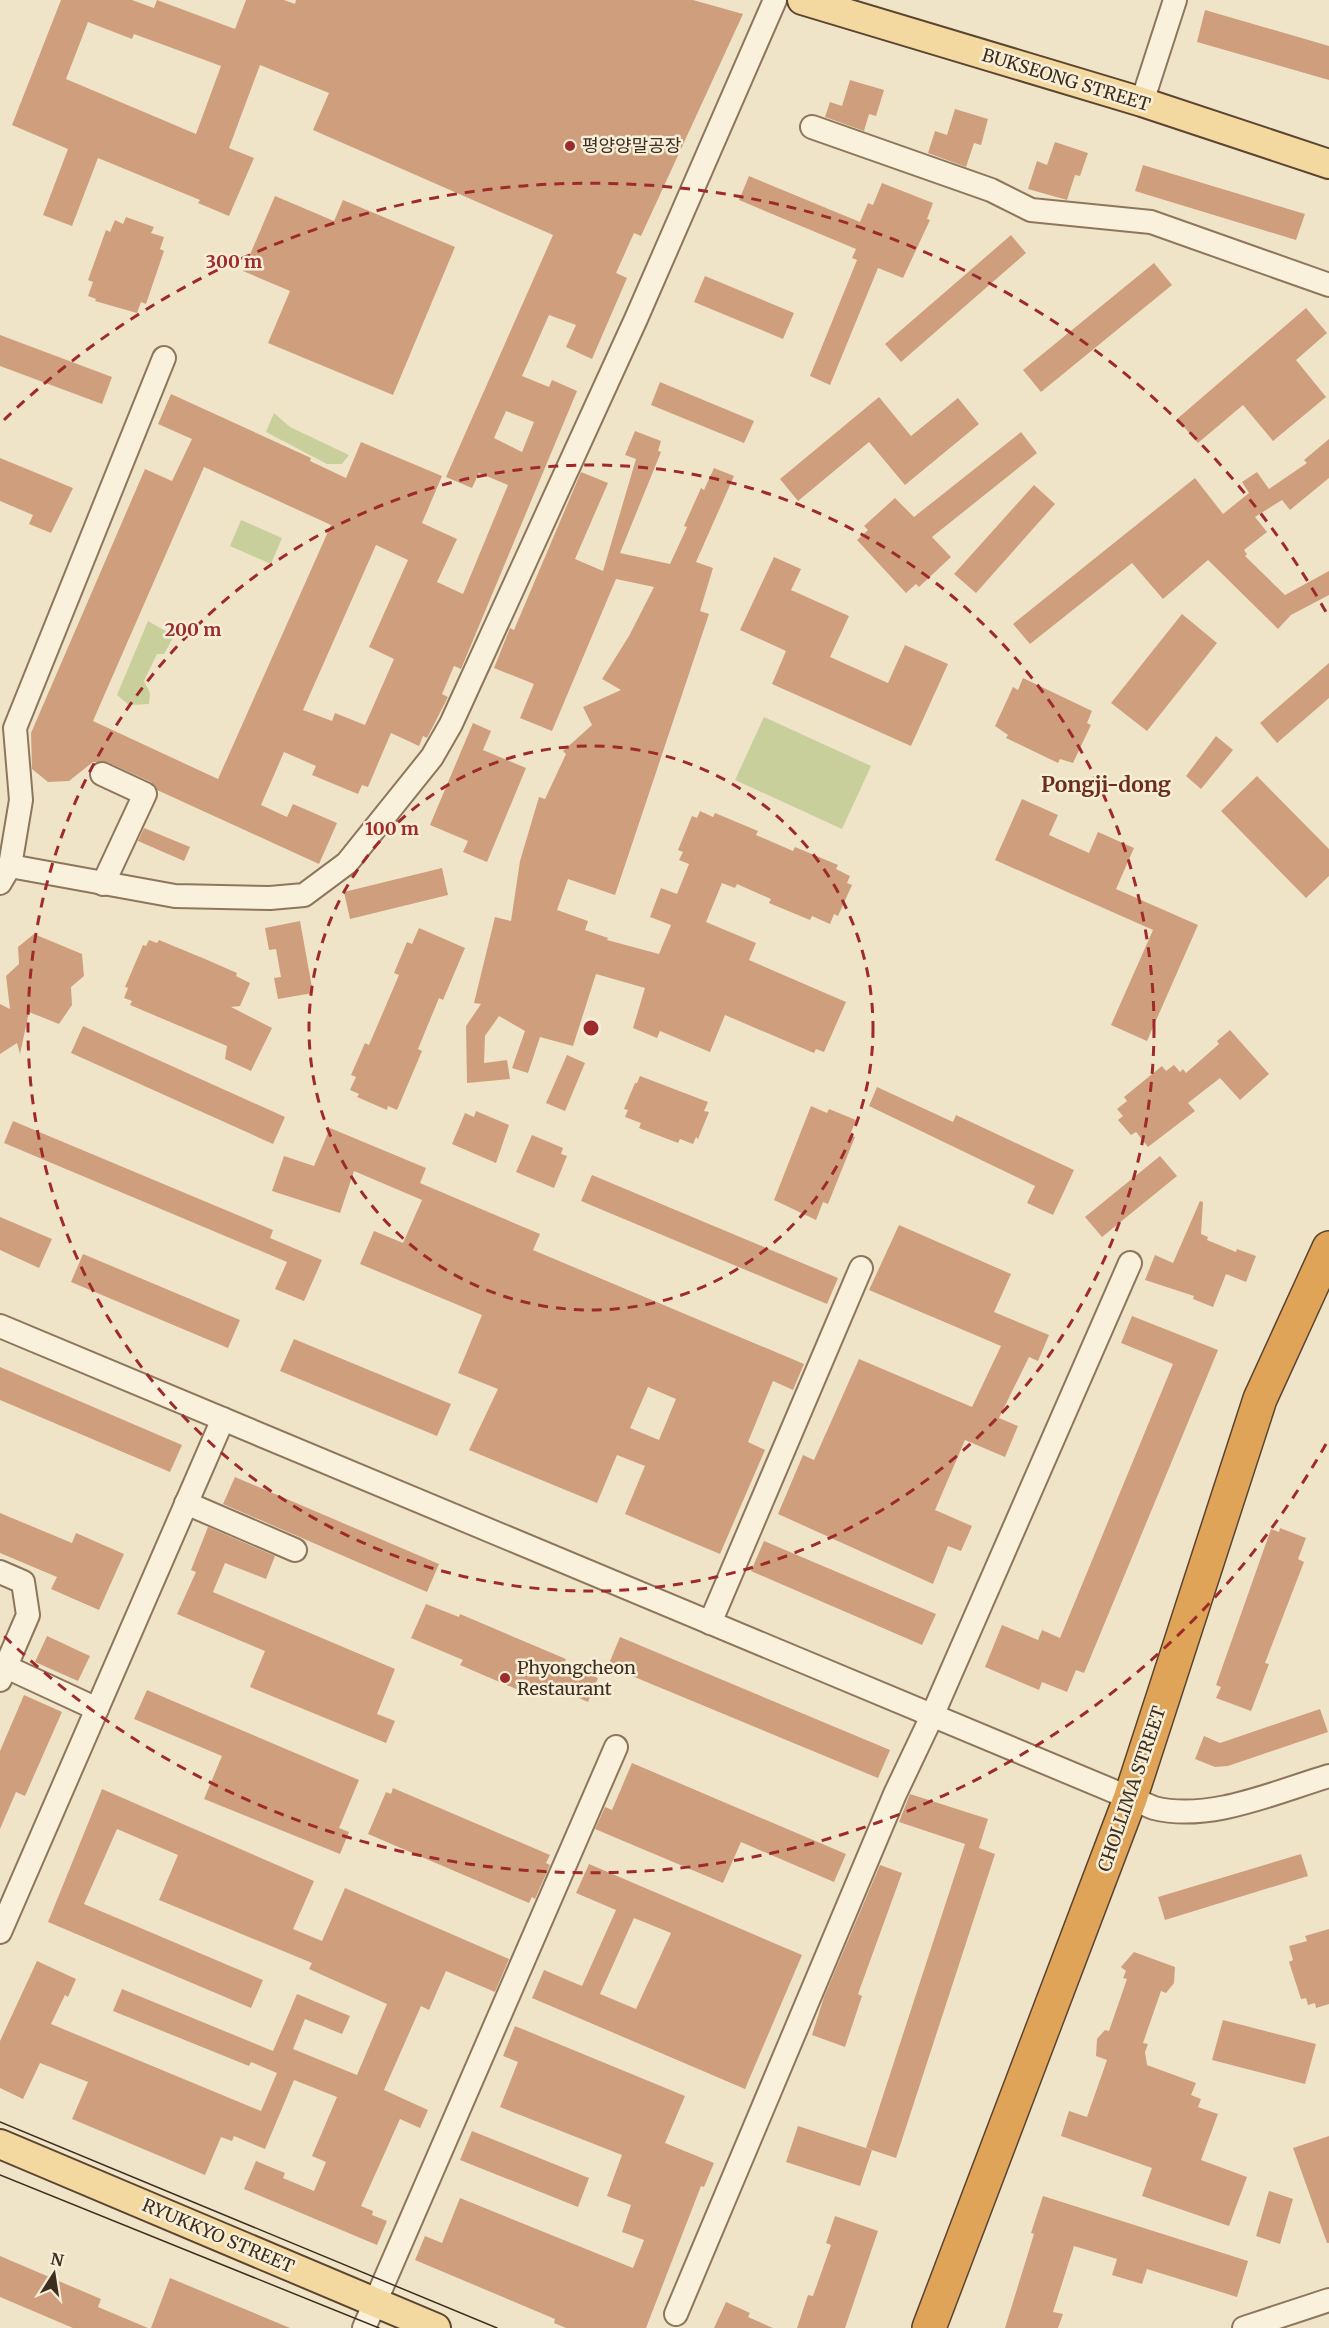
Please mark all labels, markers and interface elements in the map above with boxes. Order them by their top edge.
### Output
street label: BUKSEONG STREET [979,43,1154,116]
place label: 평양양말공장 [582,134,681,157]
marker: 평양양말공장 [563,139,577,153]
text: 300 m [206,250,262,273]
text: 200 m [165,618,221,641]
district label: Pongji-dong [1041,771,1171,798]
text: 100 m [365,817,419,840]
centre of rings [581,1018,601,1038]
place label: Phyongcheon Restaurant [517,1656,636,1700]
marker: Phyongcheon Restaurant [498,1671,512,1685]
street label: CHOLLIMA STREET [1092,1703,1171,1875]
street label: RYUKKYO STREET [139,2193,298,2278]
north arrow [24,2244,84,2304]
text: N [49,2248,66,2270]

